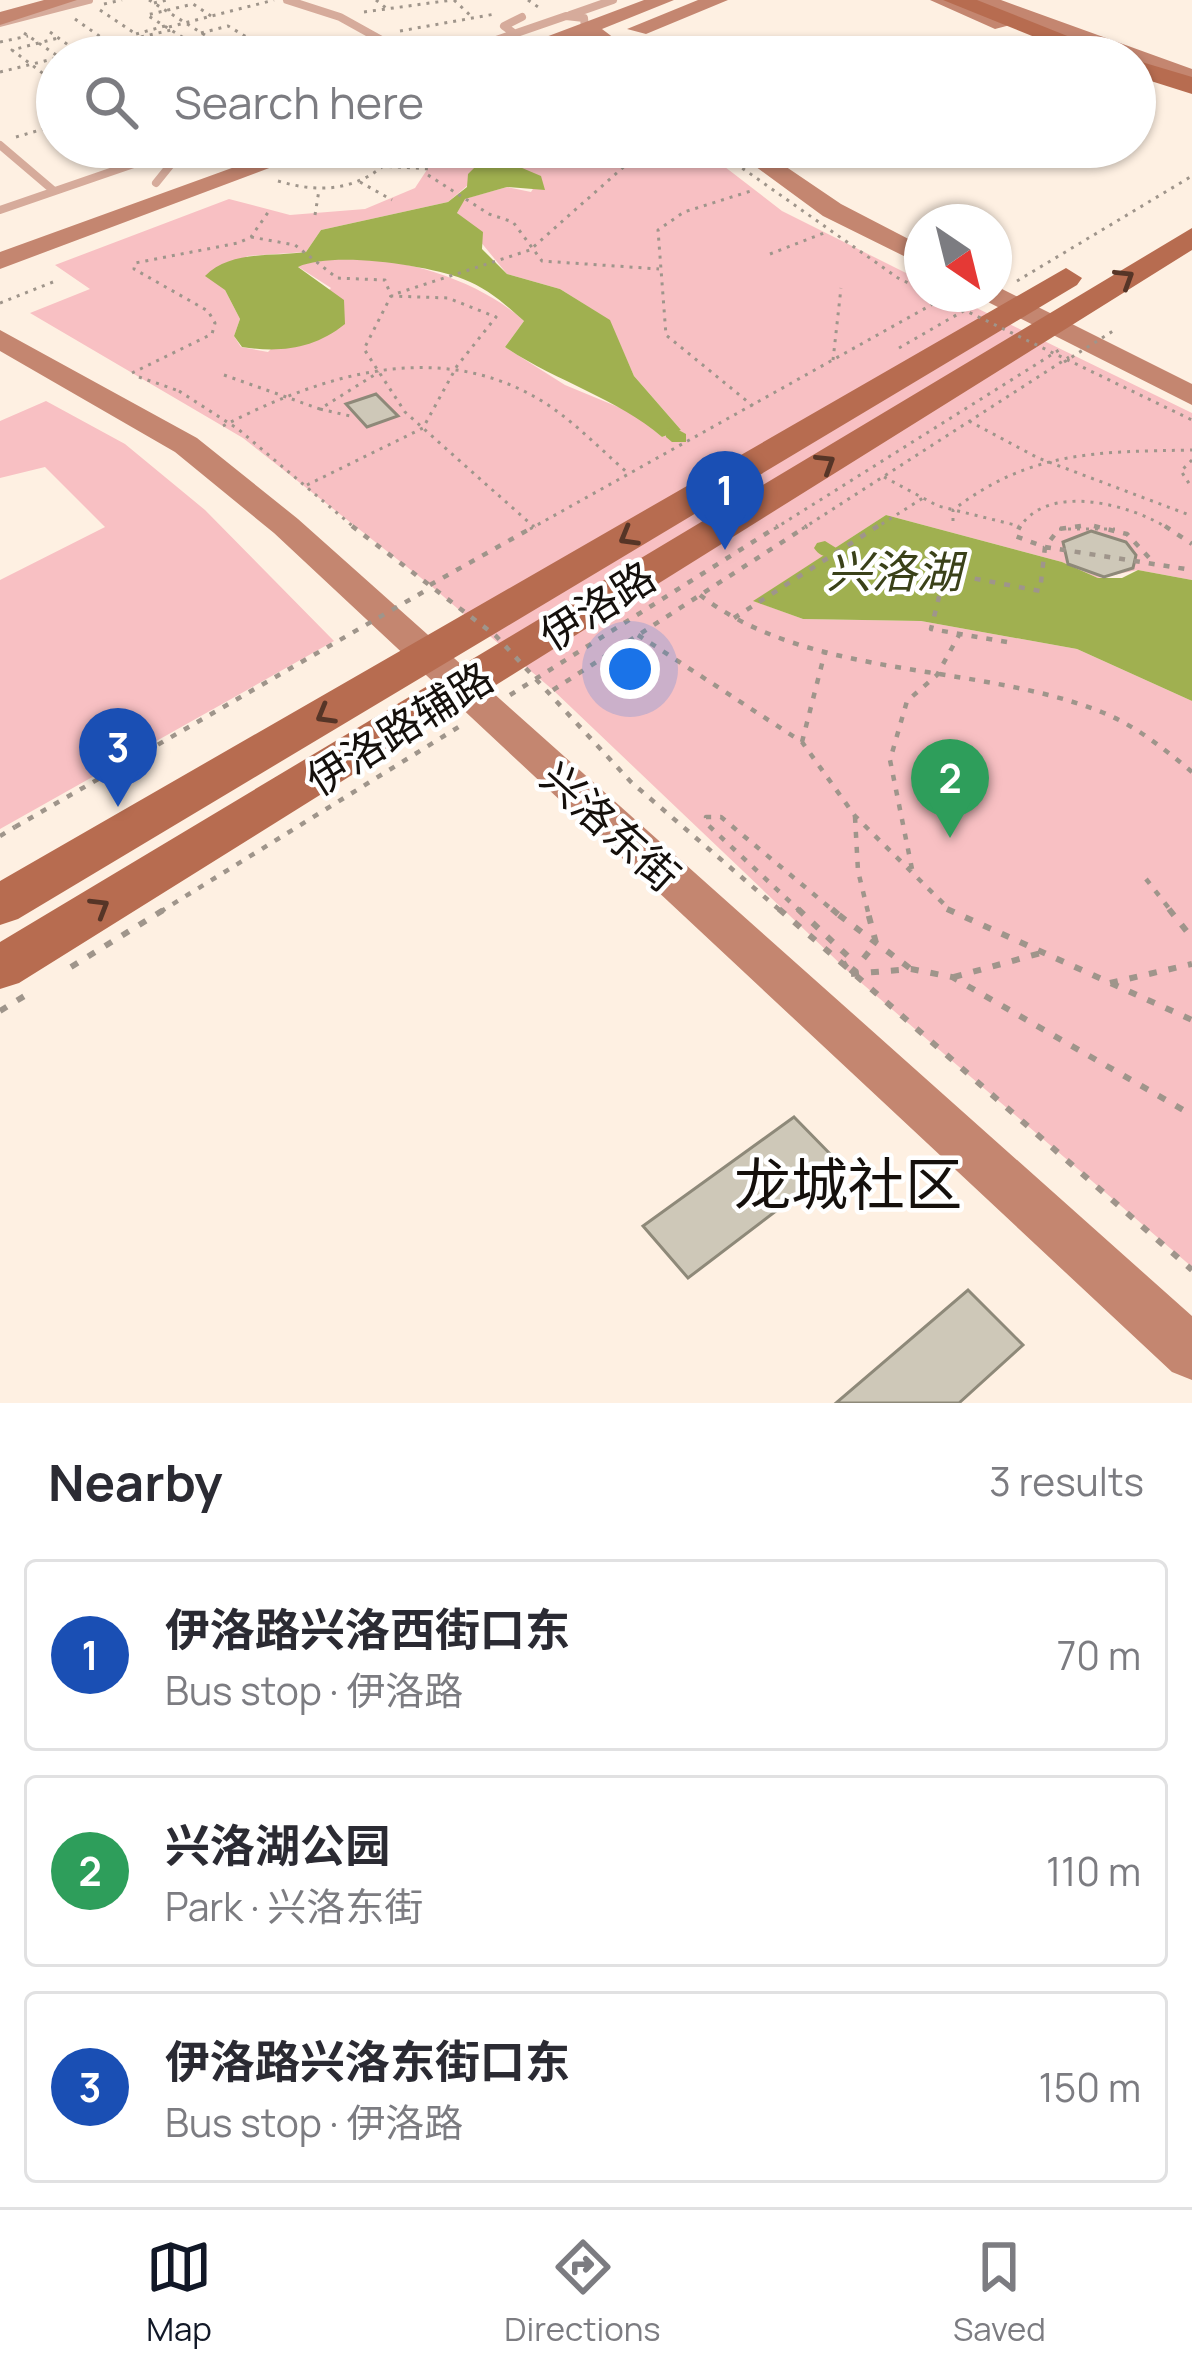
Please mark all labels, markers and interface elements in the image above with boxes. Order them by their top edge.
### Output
search box [36,36,1156,168]
icon: search [78,69,144,135]
text: Search here [174,71,424,133]
north arrow [904,204,1012,312]
one-way arrow [1112,270,1134,292]
pin: 1 [686,451,764,550]
one-way arrow [813,455,835,477]
one-way arrow [619,523,641,545]
water label: 兴洛湖 [826,540,967,602]
street label: 伊洛路 [528,547,666,663]
your location [600,639,660,699]
street label: 伊洛路辅路 [295,648,503,808]
one-way arrow [317,700,338,723]
pin: 3 [79,708,157,807]
pin: 2 [911,739,989,838]
street label: 兴洛东街 [529,748,693,904]
one-way arrow [87,899,109,921]
district label: 龙城社区 [734,1144,962,1222]
text: Nearby [48,1447,223,1516]
text: 3 results [989,1454,1144,1508]
text: 伊洛路兴洛西街口东 [165,1598,570,1660]
text: 1 [81,1628,99,1682]
text: 70 m [1057,1628,1141,1682]
text: Bus stop · 伊洛路 [165,1663,463,1717]
text: 兴洛湖公园 [165,1814,390,1876]
text: 2 [78,1844,102,1898]
text: 110 m [1046,1844,1141,1898]
text: Park · 兴洛东街 [165,1879,423,1933]
text: 伊洛路兴洛东街口东 [165,2030,570,2092]
text: 3 [79,2060,101,2114]
text: 150 m [1039,2060,1141,2114]
text: Bus stop · 伊洛路 [165,2095,463,2149]
tab: Map [146,2234,212,2351]
tab: Directions [504,2234,661,2351]
tab: Saved [953,2234,1046,2351]

